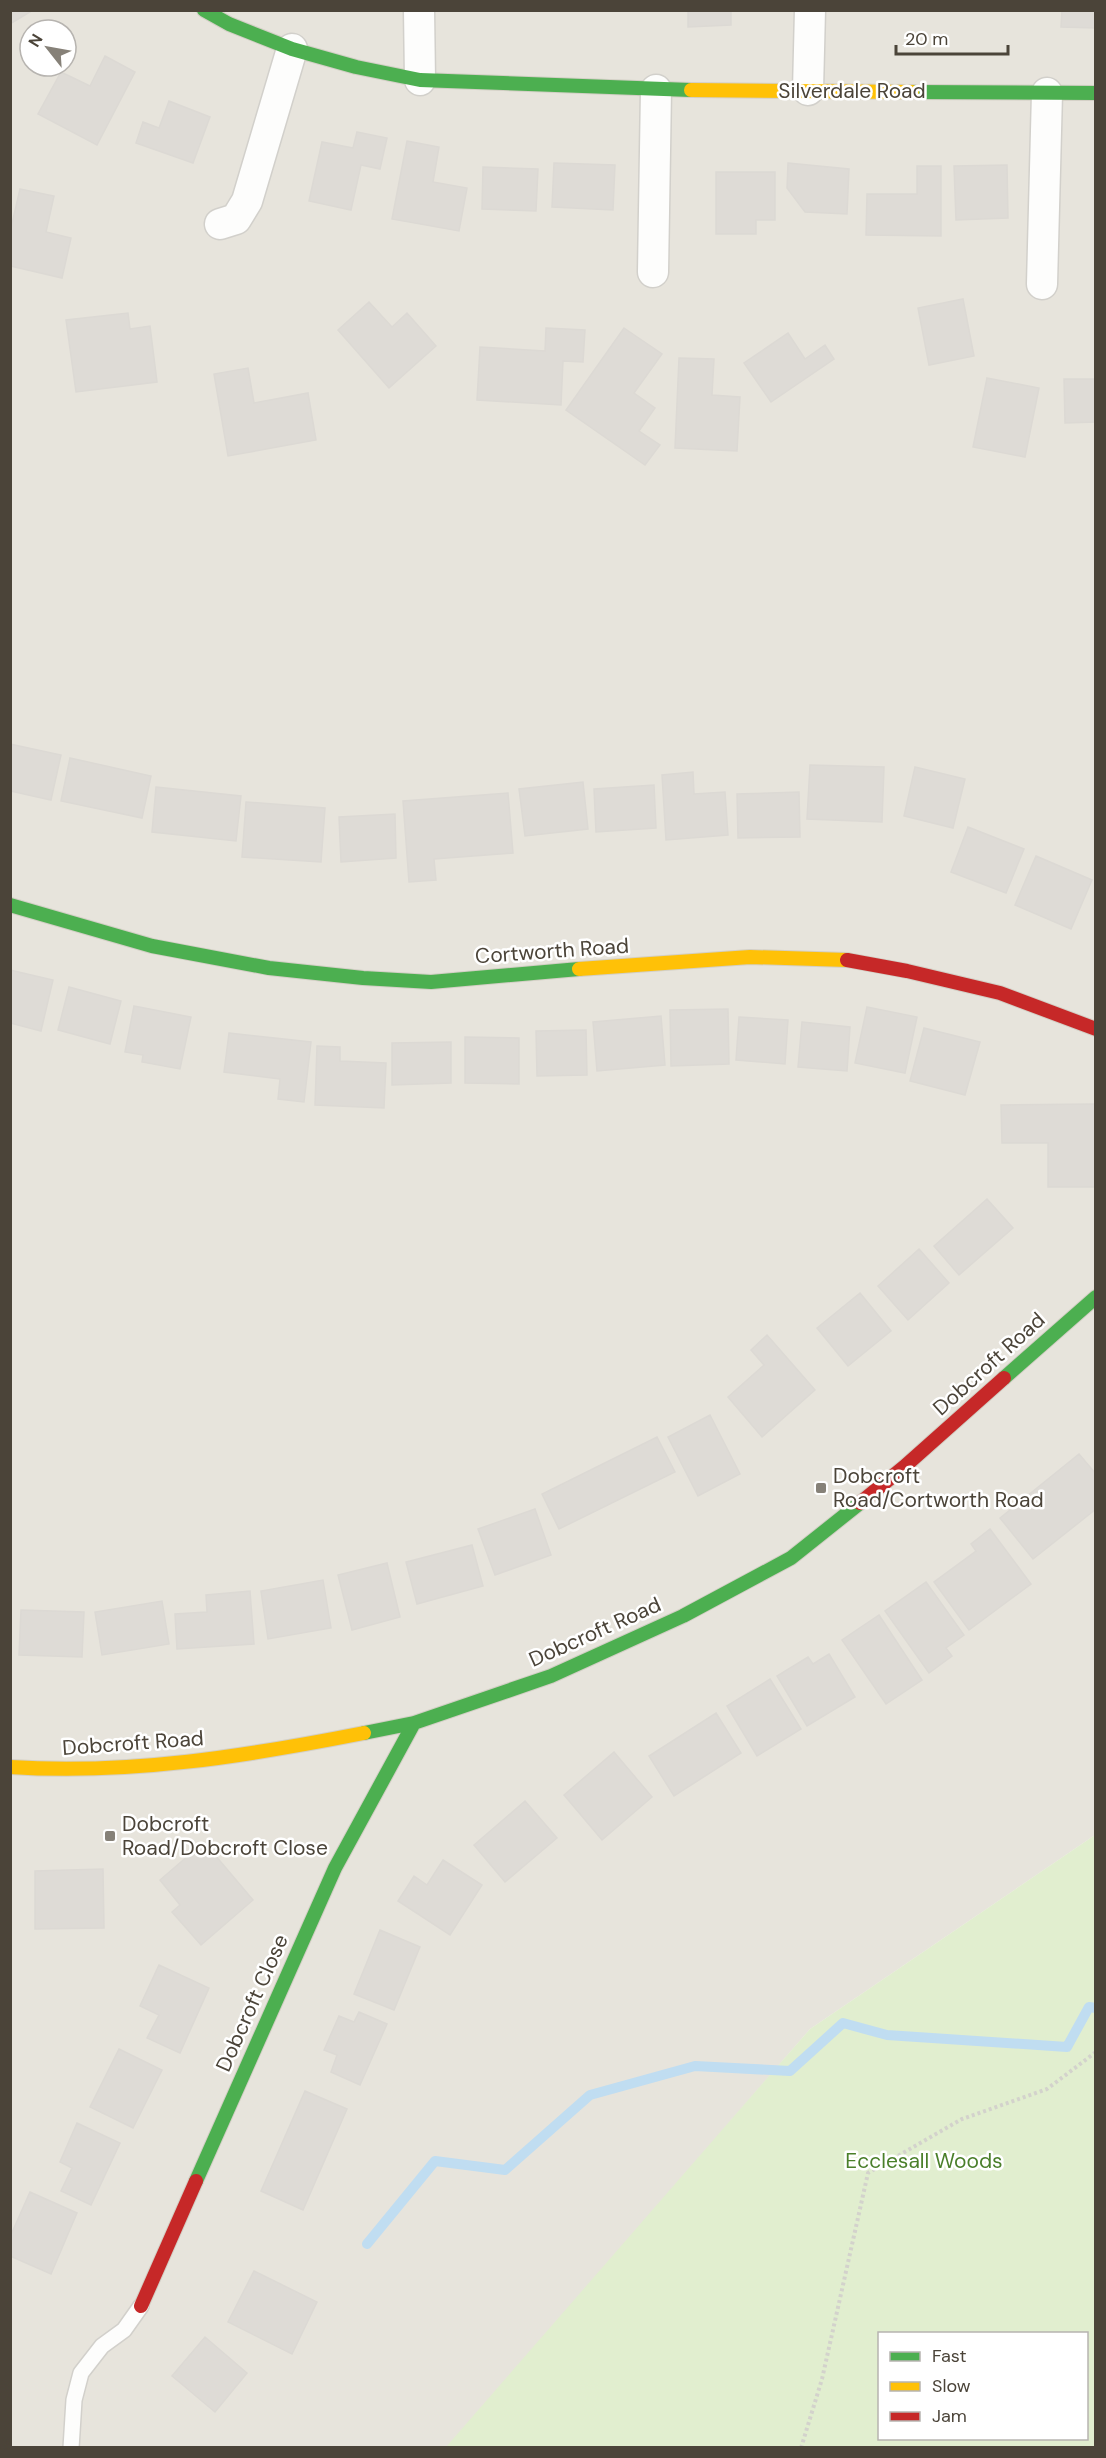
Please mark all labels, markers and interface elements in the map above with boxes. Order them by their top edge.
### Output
north arrow [18,18,78,78]
scale bar [896,18,1008,56]
text: 20 m [905,27,948,51]
text: N [24,30,48,51]
street label: Silverdale Road [778,77,926,105]
street label: Cortworth Road [474,932,630,970]
street label: Dobcroft Road [927,1306,1051,1422]
place label: Dobcroft Road/Cortworth Road [833,1462,1044,1514]
marker: Dobcroft Road/Cortworth Road [814,1481,828,1495]
street label: Dobcroft Road [525,1590,665,1674]
street label: Dobcroft Road [61,1724,205,1762]
place label: Dobcroft Road/Dobcroft Close [122,1810,328,1862]
marker: Dobcroft Road/Dobcroft Close [103,1829,117,1843]
street label: Dobcroft Close [209,1930,295,2076]
park label: Ecclesall Woods [845,2147,1003,2175]
legend [878,2332,1088,2440]
text: Fast [932,2344,967,2368]
text: Slow [932,2374,971,2398]
text: Jam [932,2404,967,2428]

